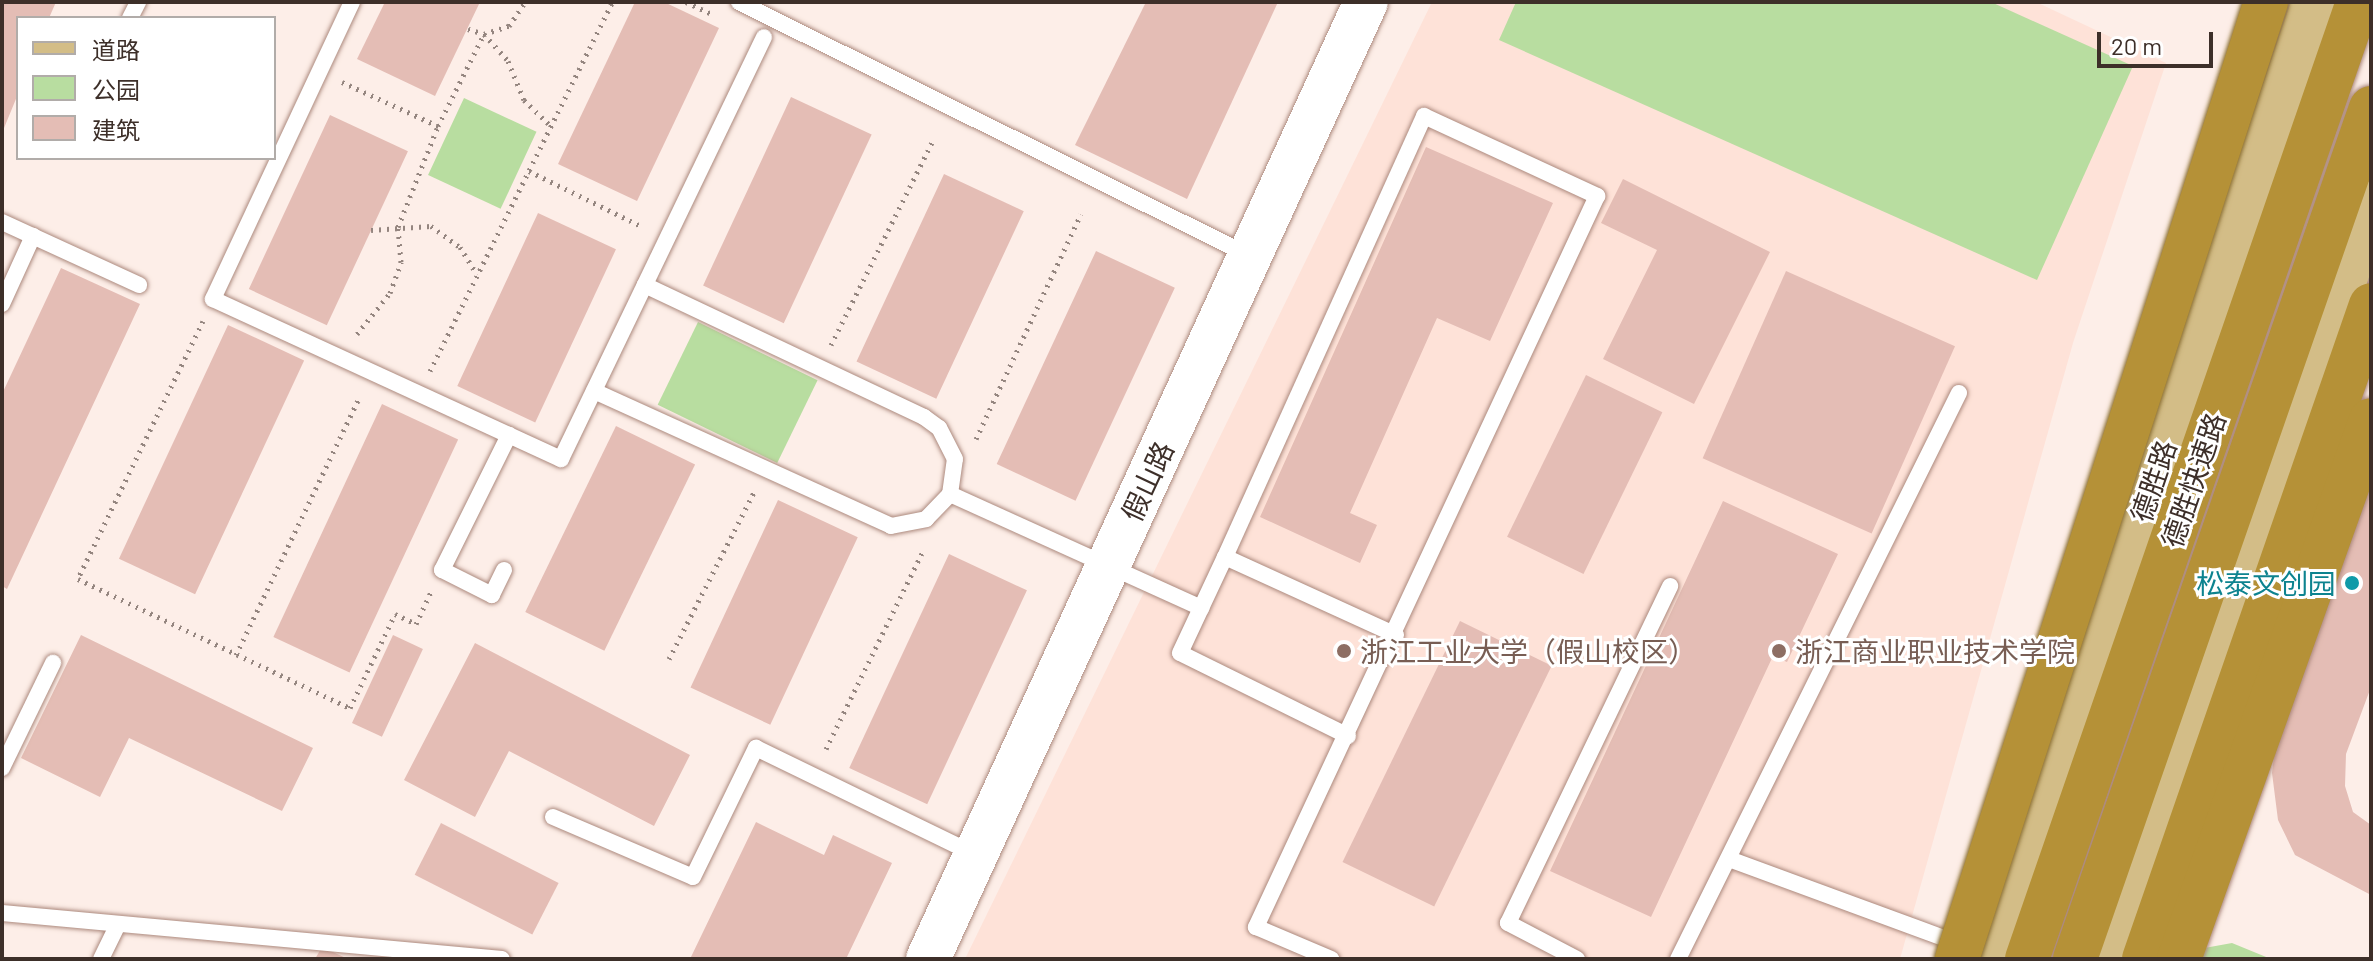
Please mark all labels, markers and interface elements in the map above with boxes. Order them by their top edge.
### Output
legend [16,16,276,160]
scale bar [2101,16,2217,66]
text: 20 m [2111,31,2162,60]
text: 道路 [92,35,140,64]
text: 公园 [92,75,140,104]
text: 建筑 [92,115,140,144]
street label: 德胜快速路 [2154,408,2232,552]
street label: 假山路 [1114,436,1180,526]
street label: 德胜路 [2123,436,2183,526]
place label: 松泰文创园 [2196,566,2336,600]
marker: 松泰文创园 [2343,574,2361,592]
place label: 浙江工业大学（假山校区） [1360,634,1696,668]
place label: 浙江商业职业技术学院 [1795,634,2075,668]
marker: 浙江工业大学（假山校区） [1335,642,1353,660]
marker: 浙江商业职业技术学院 [1770,642,1788,660]

